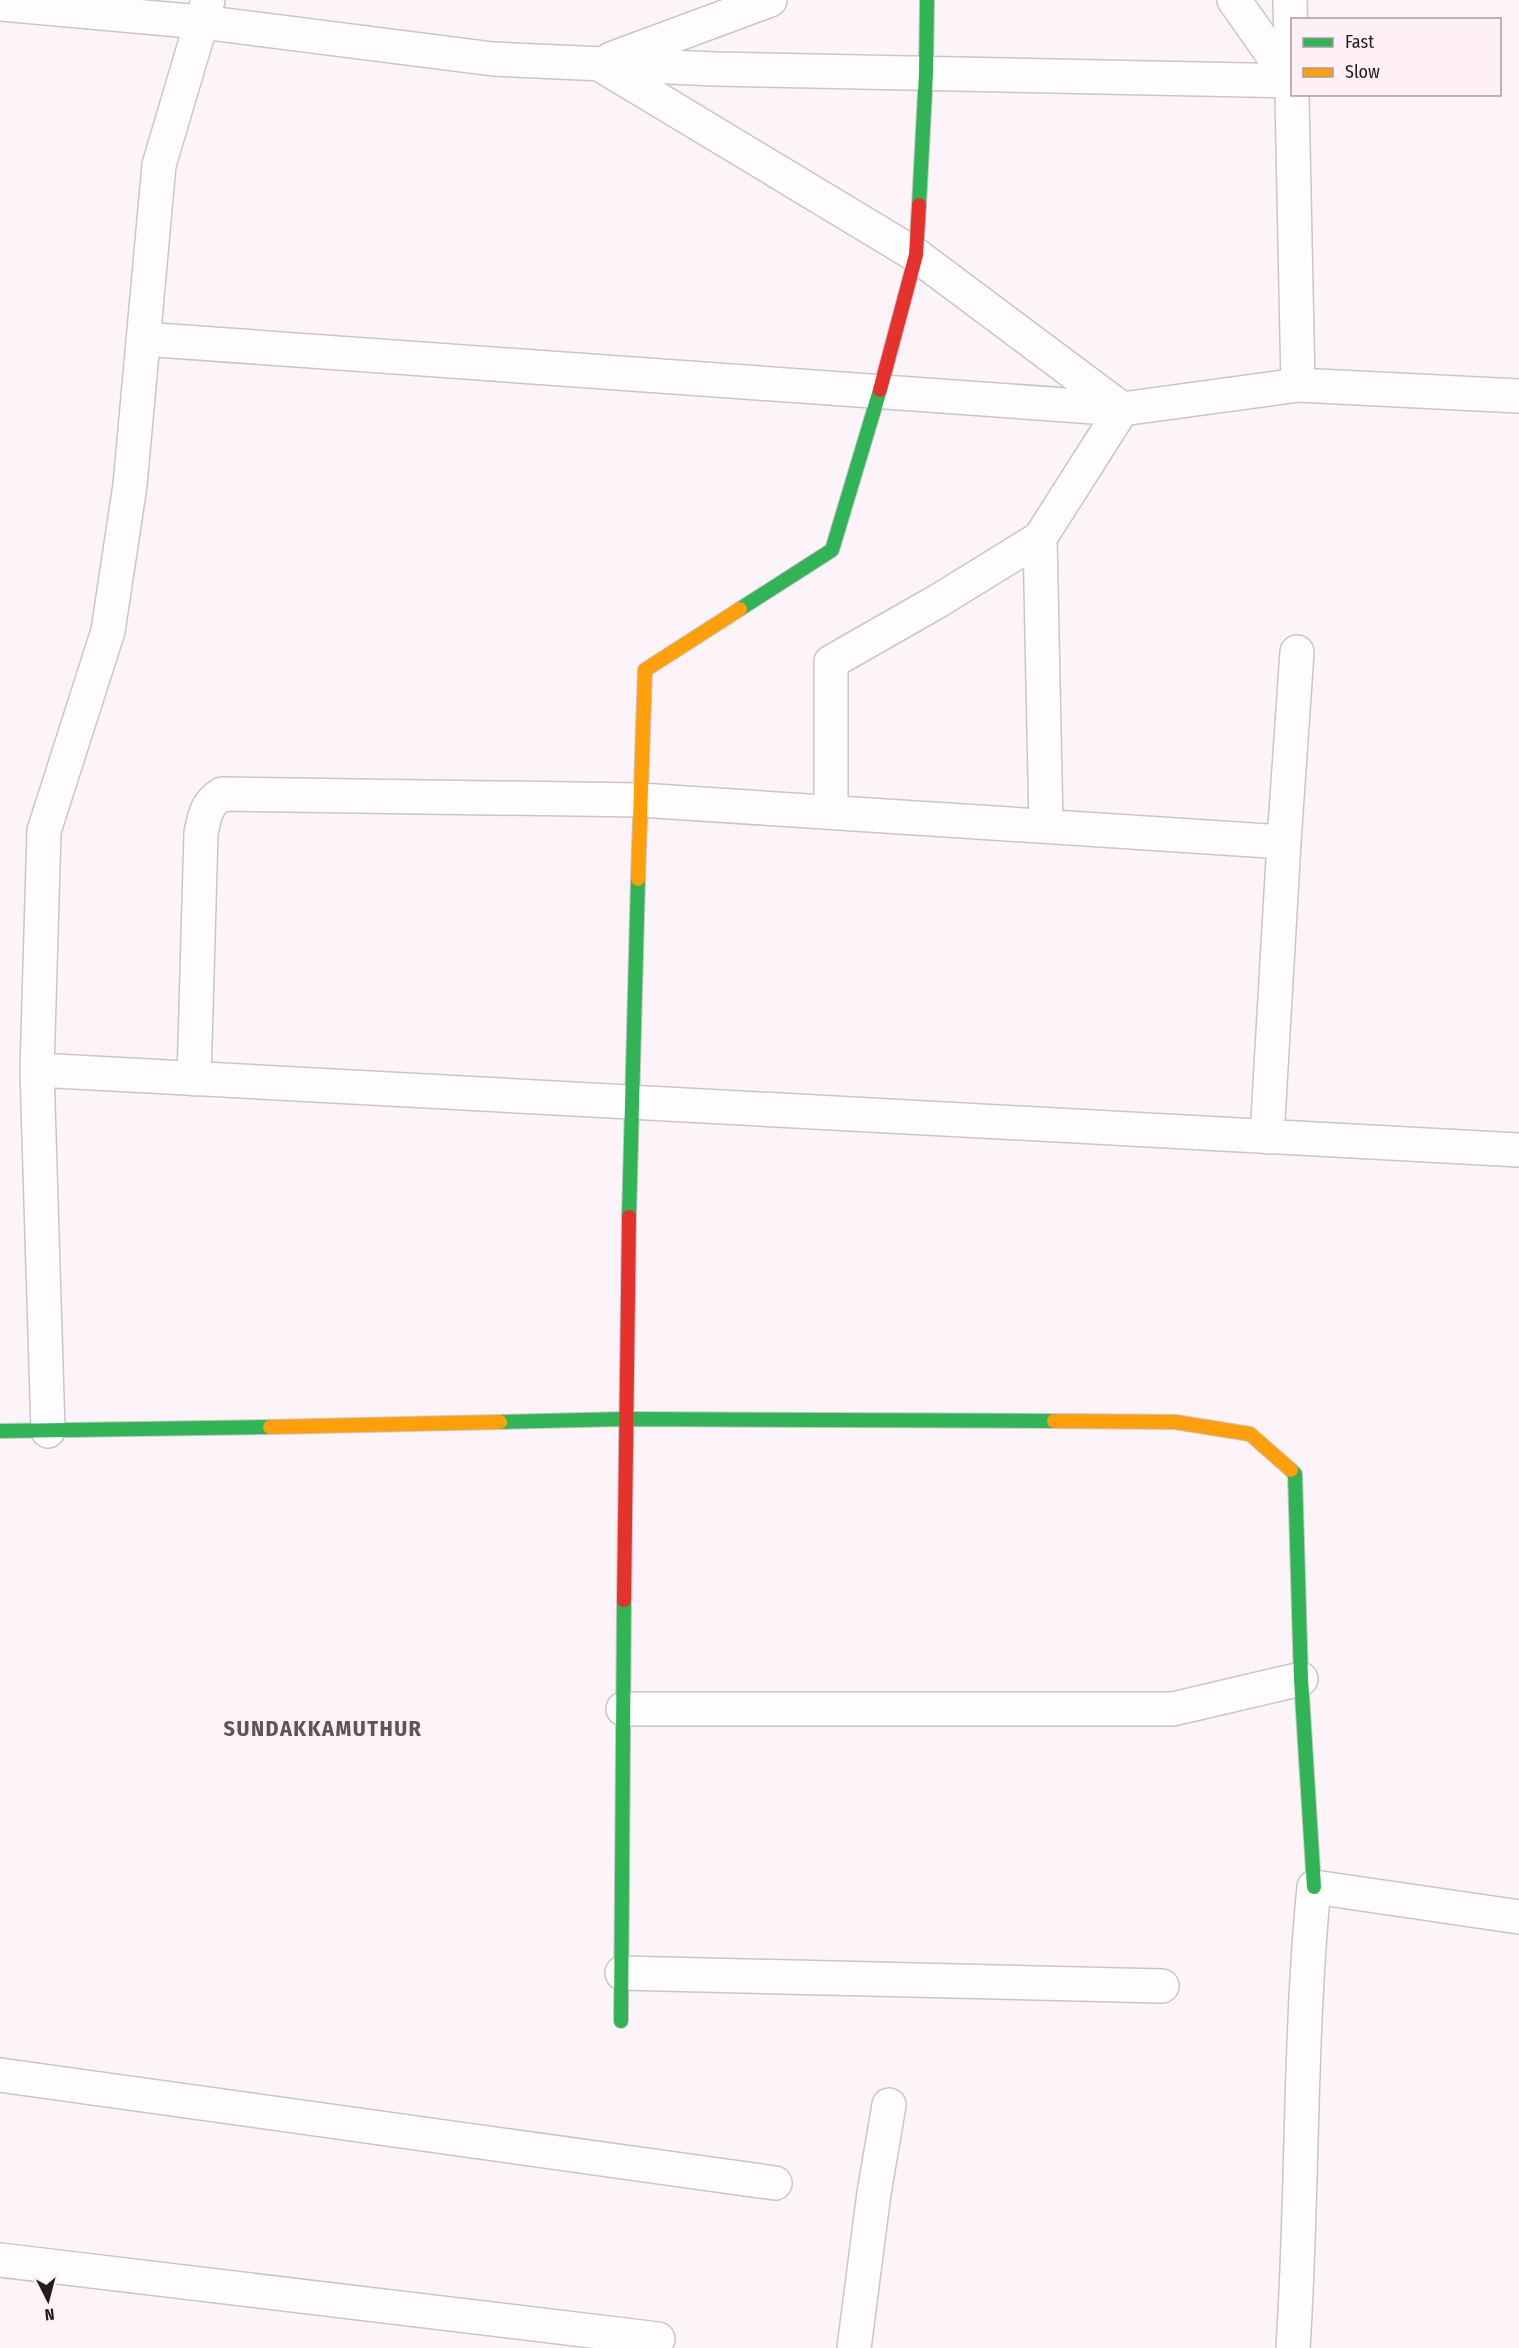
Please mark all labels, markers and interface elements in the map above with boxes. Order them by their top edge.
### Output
legend [1291,18,1501,96]
text: Fast [1345,31,1374,53]
text: Slow [1345,61,1380,83]
district label: SUNDAKKAMUTHUR [224,1715,422,1742]
north arrow [18,2270,78,2330]
text: N [44,2304,55,2324]

